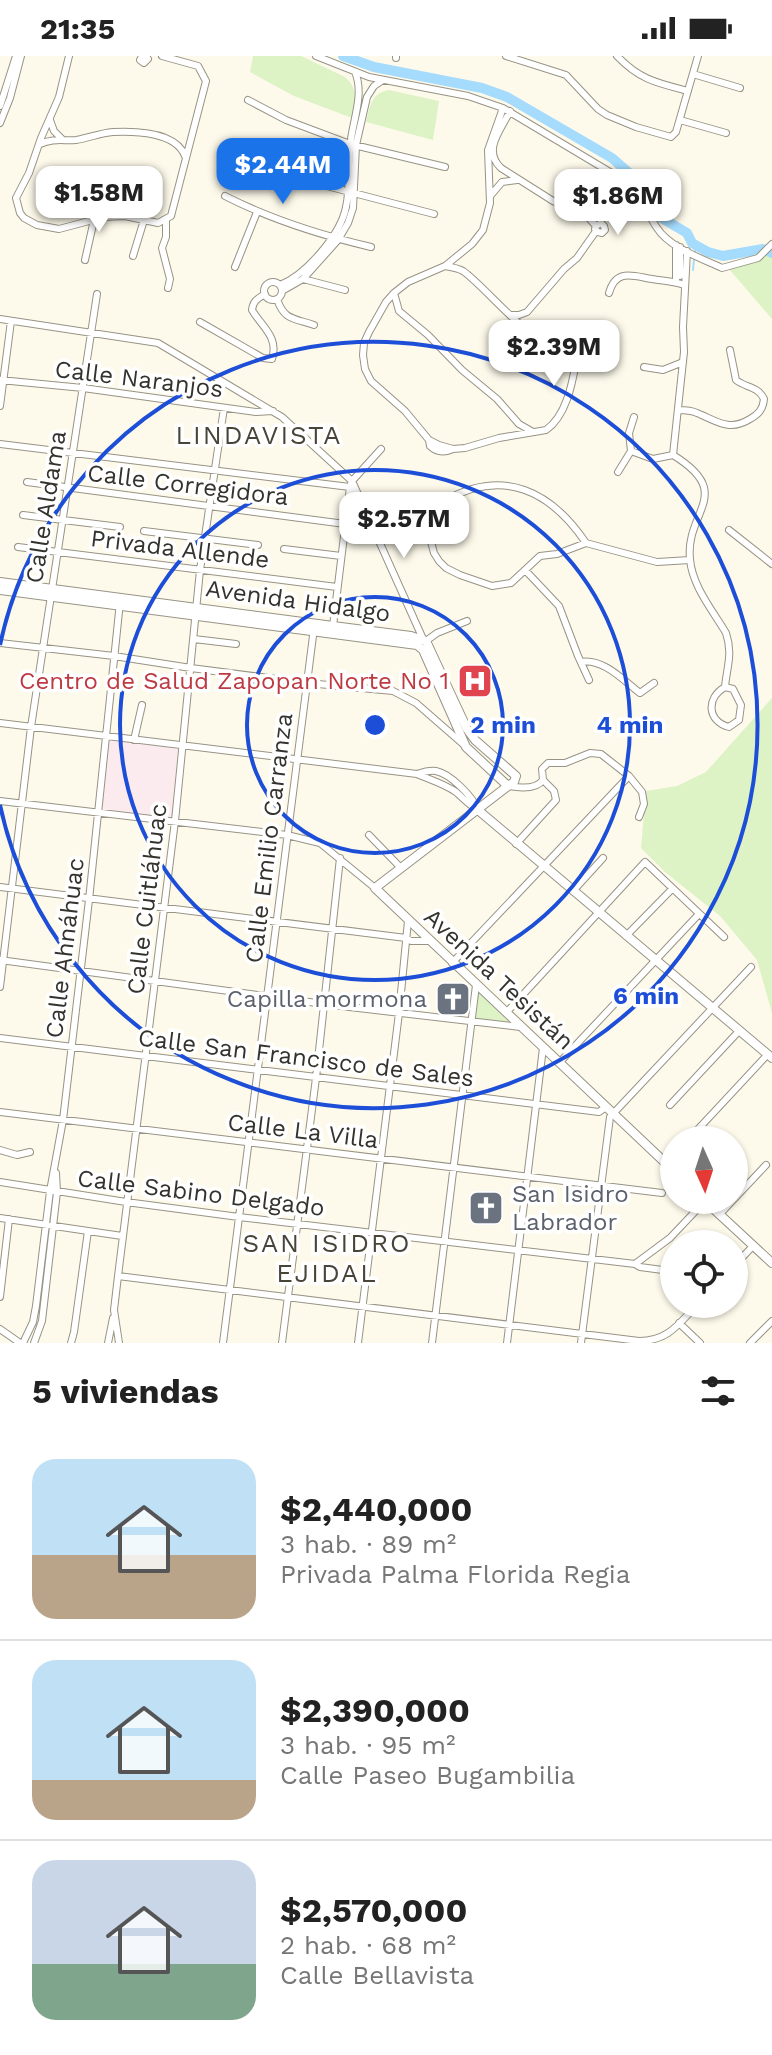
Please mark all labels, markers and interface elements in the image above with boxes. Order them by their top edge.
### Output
text: 21:35 [40,11,115,46]
pin: $2.44M [218,138,348,206]
text: $2.44M [235,149,331,179]
pin: $1.58M [34,166,164,234]
pin: $1.86M [553,169,683,237]
text: $1.58M [54,177,144,207]
text: $1.86M [572,180,664,210]
pin: $2.39M [489,320,619,388]
text: $2.39M [507,331,601,361]
street label: Calle Naranjos [53,355,225,403]
district label: LINDAVISTA [175,420,343,450]
street label: Calle Aldama [20,429,72,585]
street label: Calle Corregidora [86,459,290,511]
pin: $2.57M [339,492,469,560]
text: $2.57M [357,503,451,533]
street label: Privada Allende [89,524,271,574]
street label: Avenida Hidalgo [204,574,392,628]
hospital icon: Centro de Salud Zapopan Norte No 1 [456,662,494,700]
place label: Centro de Salud Zapopan Norte No 1 [19,667,449,695]
street label: Calle Emilio Carranza [240,711,298,965]
centre of rings [361,711,389,739]
text: 2 min [470,711,536,739]
text: 4 min [597,711,663,739]
street label: Calle Cuitláhuac [121,802,173,996]
street label: Calle Ahnáhuac [40,856,90,1040]
street label: Avenida Tesistán [418,903,580,1055]
church icon: Capilla mormona [434,980,472,1018]
text: 6 min [613,982,679,1010]
place label: Capilla mormona [227,985,427,1013]
street label: Calle San Francisco de Sales [136,1023,476,1093]
street label: Calle La Villa [226,1108,380,1154]
north arrow [660,1126,748,1214]
map controls [660,1126,748,1318]
street label: Calle Sabino Delgado [76,1164,326,1222]
place label: San Isidro Labrador [512,1180,629,1236]
church icon: San Isidro Labrador [467,1189,505,1227]
district label: SAN ISIDRO EJIDAL [243,1228,411,1288]
button: locate [660,1230,748,1318]
icon: filters [696,1369,740,1413]
text: 5 viviendas [32,1371,219,1411]
text: $2,440,000 [280,1489,473,1529]
icon: home [96,1491,192,1587]
text: 3 hab. · 89 m² [280,1529,456,1559]
text: Privada Palma Florida Regia [280,1559,630,1589]
text: $2,390,000 [280,1690,470,1730]
icon: home [96,1692,192,1788]
text: 3 hab. · 95 m² [280,1730,455,1760]
text: Calle Paseo Bugambilia [280,1760,575,1790]
text: $2,570,000 [280,1890,467,1930]
icon: home [96,1892,192,1988]
text: 2 hab. · 68 m² [280,1930,456,1960]
text: Calle Bellavista [280,1960,474,1990]

